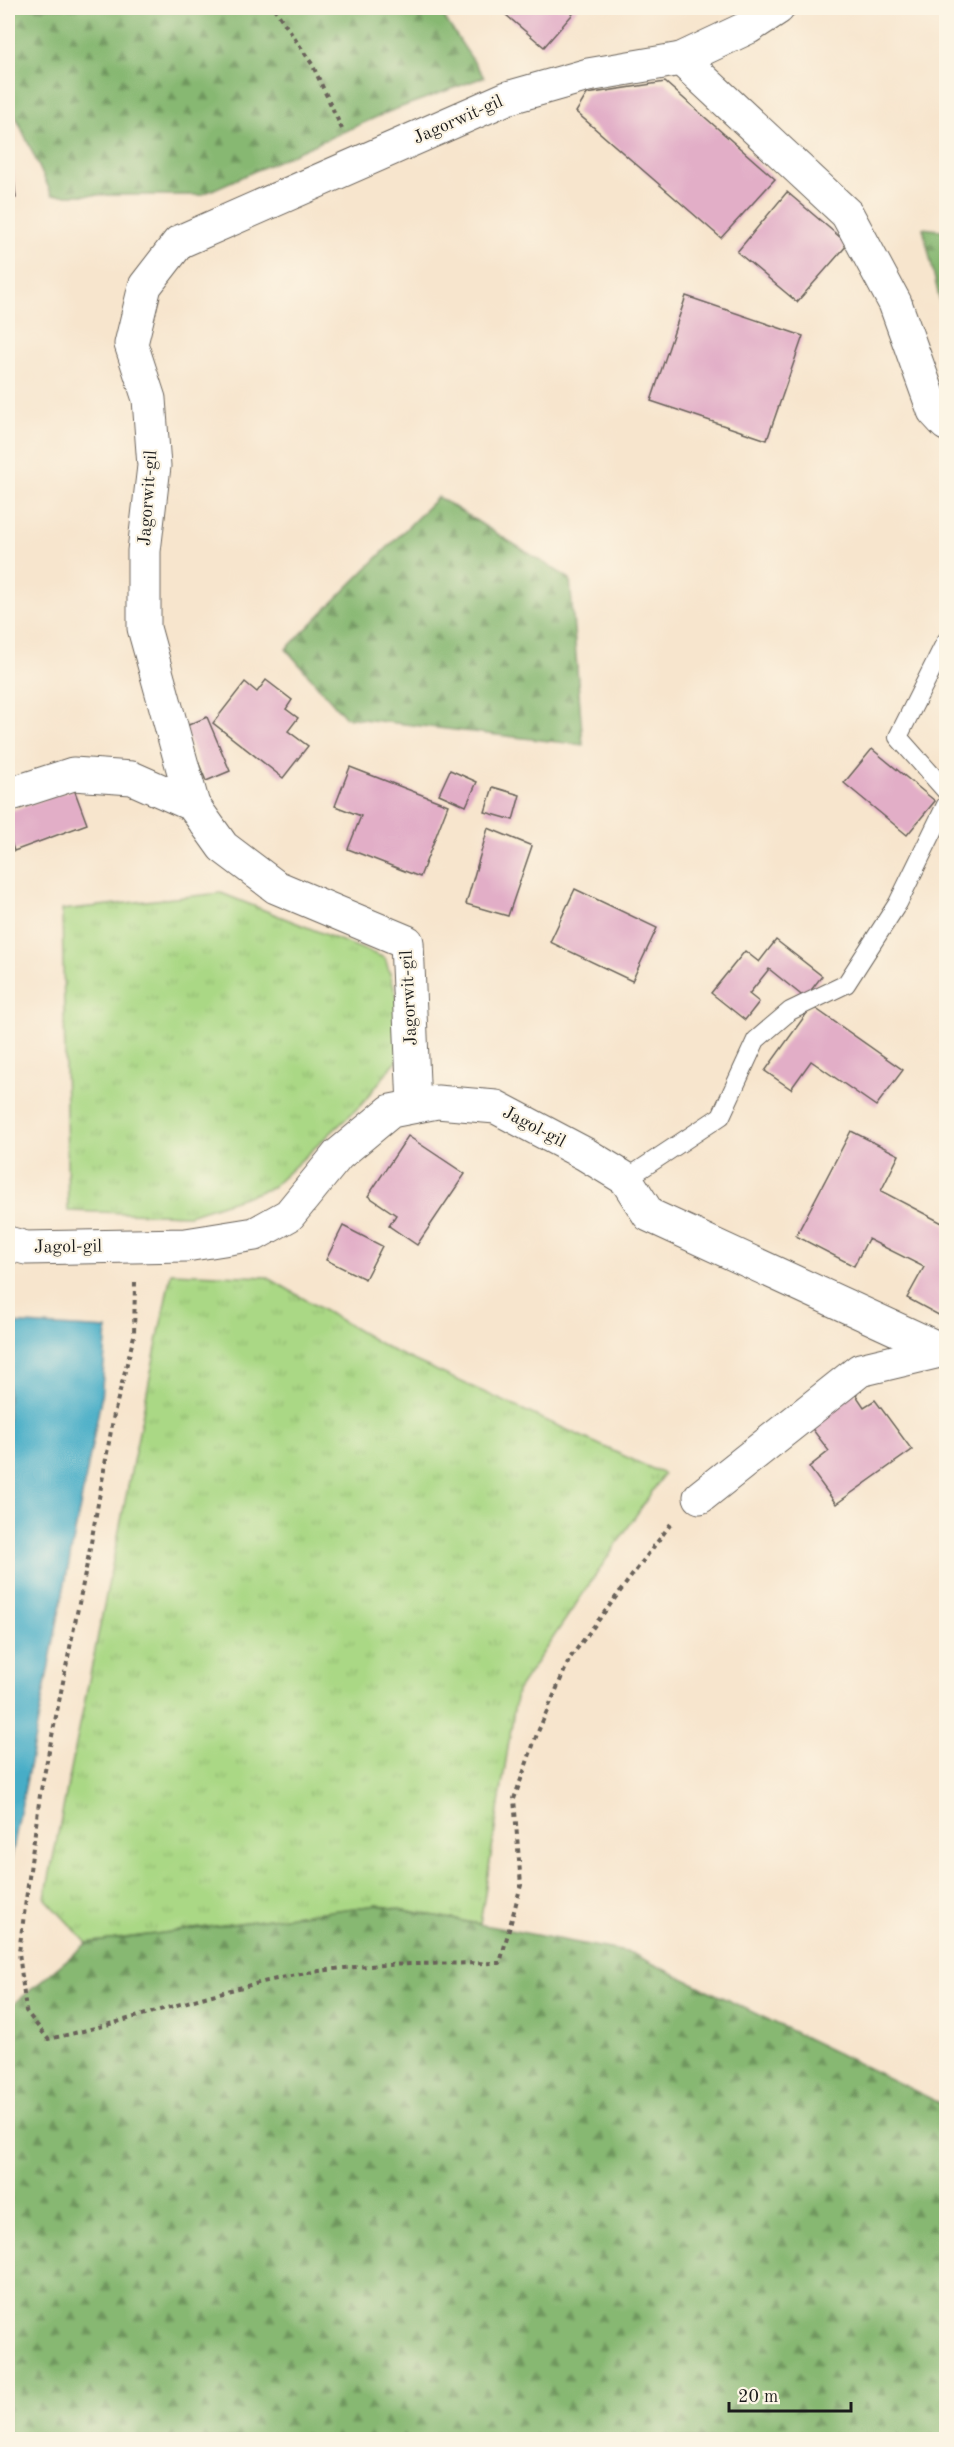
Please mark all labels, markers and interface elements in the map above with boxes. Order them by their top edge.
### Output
street label: Jagorwit-gil [411,92,506,148]
street label: Jagorwit-gil [136,449,160,546]
street label: Jagorwit-gil [397,950,420,1046]
street label: Jagol-gil [500,1103,568,1151]
street label: Jagol-gil [34,1237,102,1257]
scale bar [729,2375,850,2413]
text: 20 m [738,2388,778,2406]

